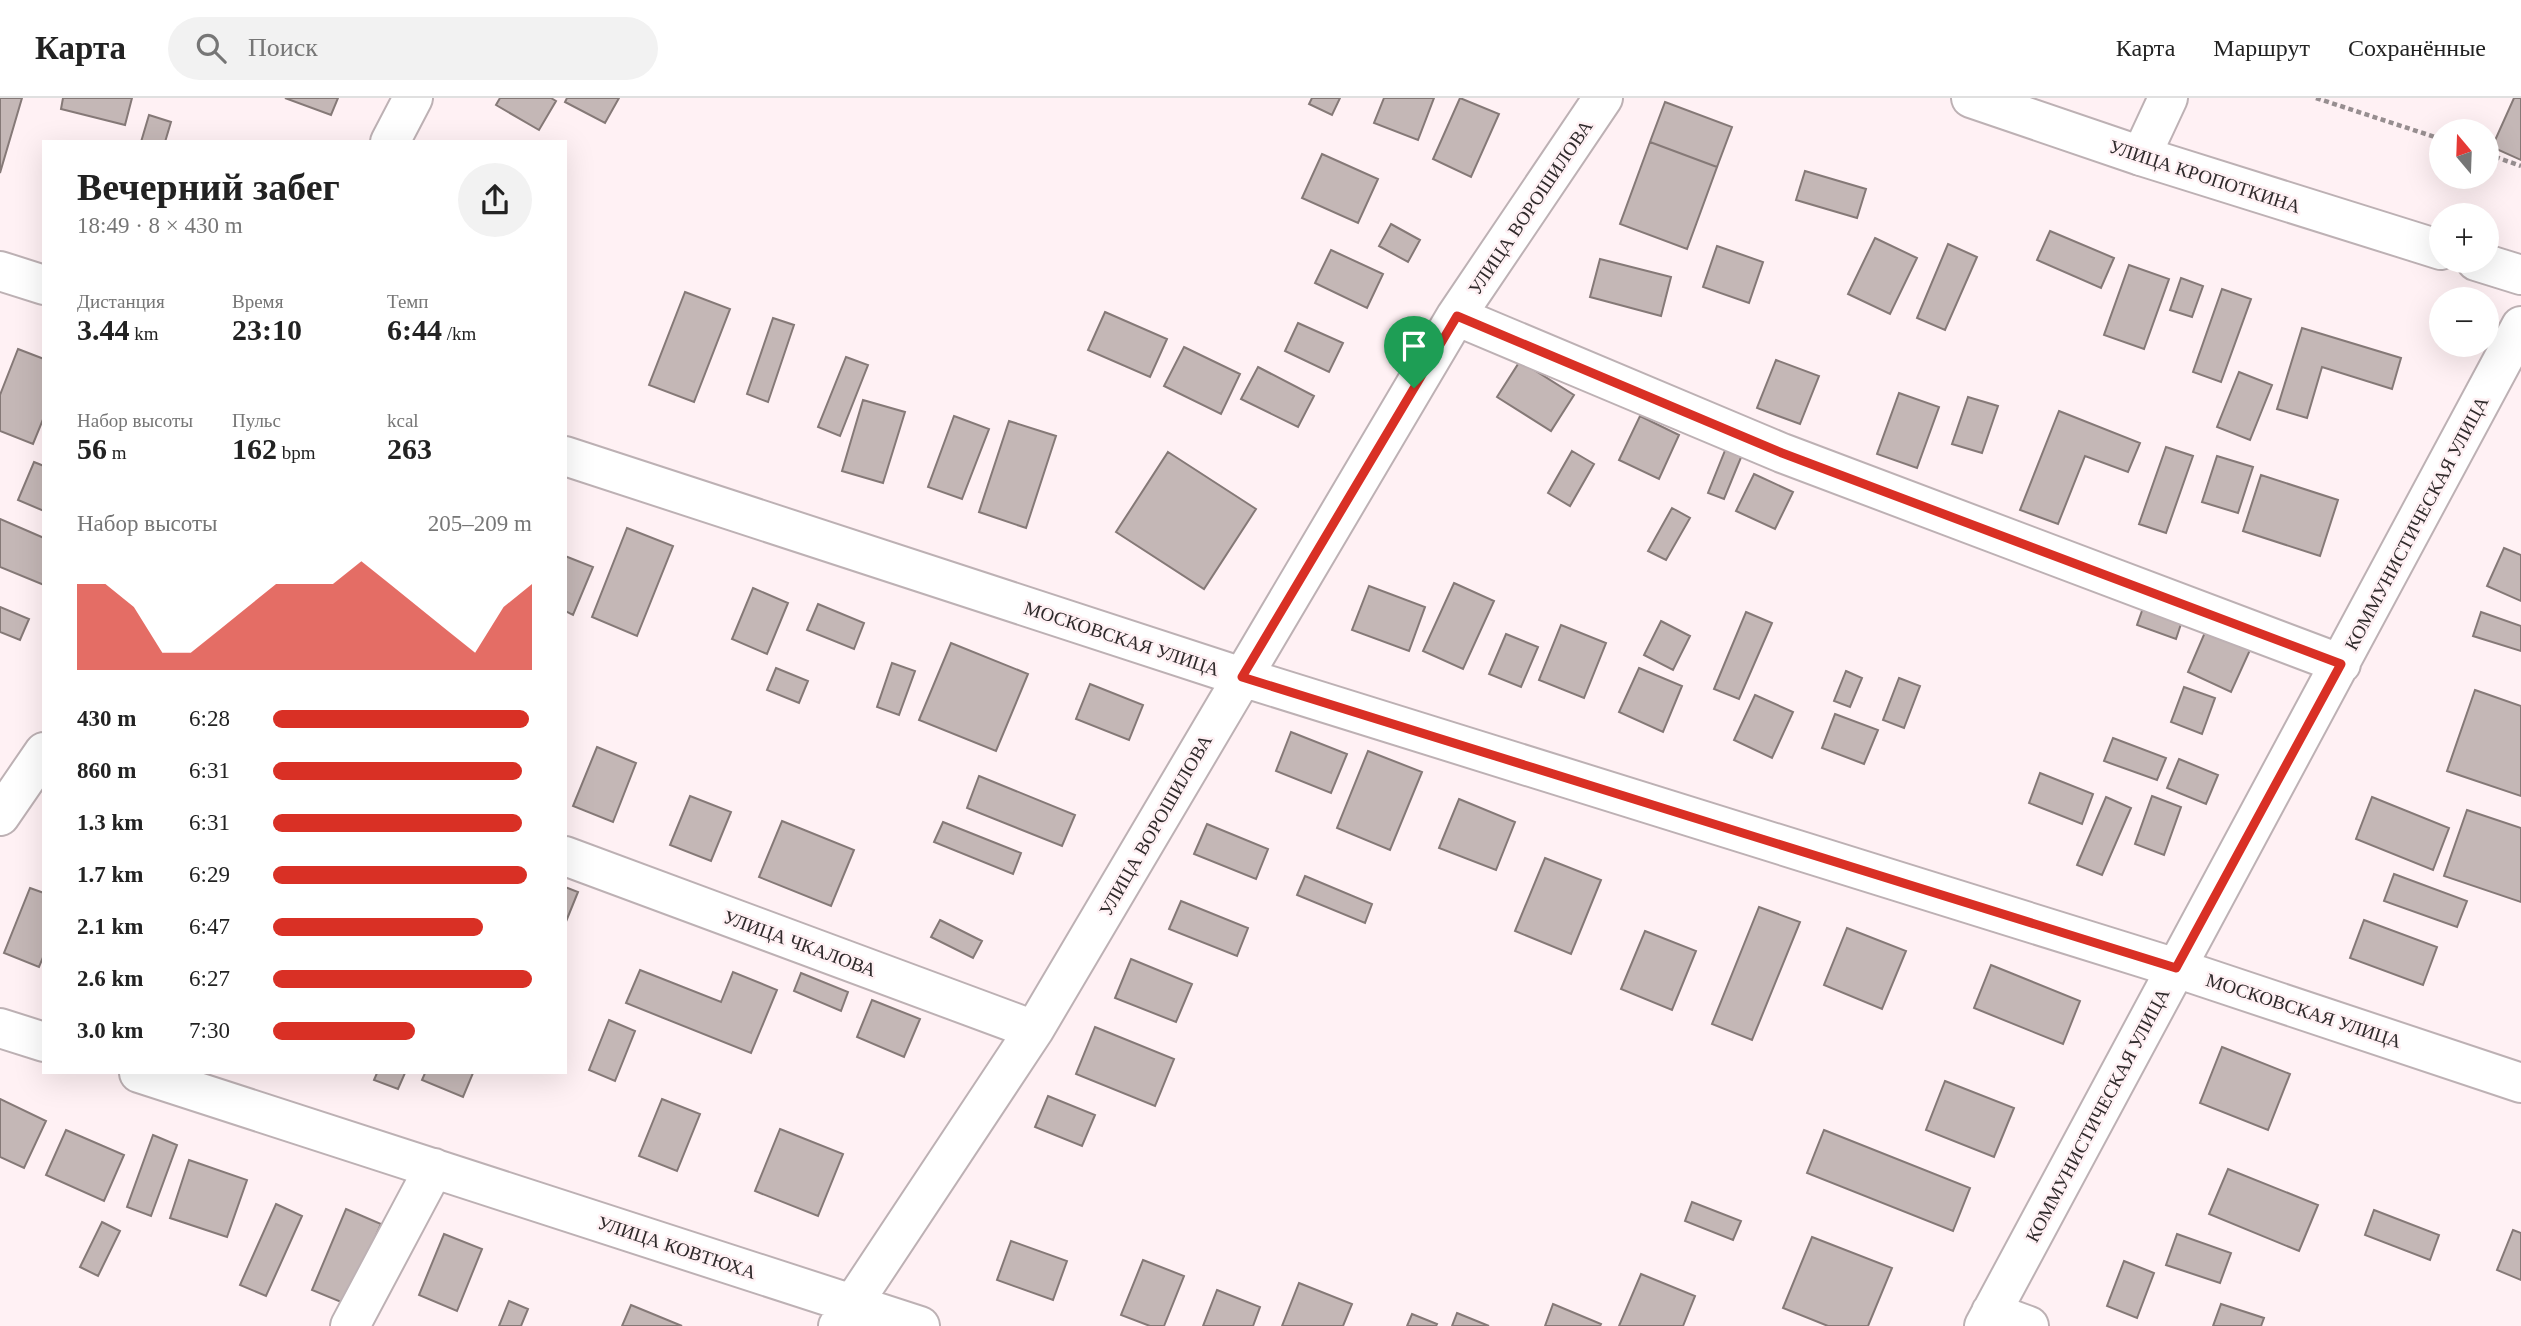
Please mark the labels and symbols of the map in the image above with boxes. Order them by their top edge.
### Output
street label: УЛИЦА ВОРОШИЛОВА [1464,116,1597,298]
north arrow [2429,119,2499,189]
street label: УЛИЦА КРОПОТКИНА [2106,136,2304,217]
pin [1384,316,1444,388]
street label: КОММУНИСТИЧЕСКАЯ УЛИЦА [2340,393,2493,654]
street label: МОСКОВСКАЯ УЛИЦА [1022,597,1222,680]
street label: УЛИЦА ВОРОШИЛОВА [1095,731,1216,920]
street label: УЛИЦА ЧКАЛОВА [721,906,879,981]
street label: МОСКОВСКАЯ УЛИЦА [2204,969,2404,1052]
street label: КОММУНИСТИЧЕСКАЯ УЛИЦА [2021,985,2174,1246]
street label: УЛИЦА КОВТЮХА [595,1212,759,1283]

